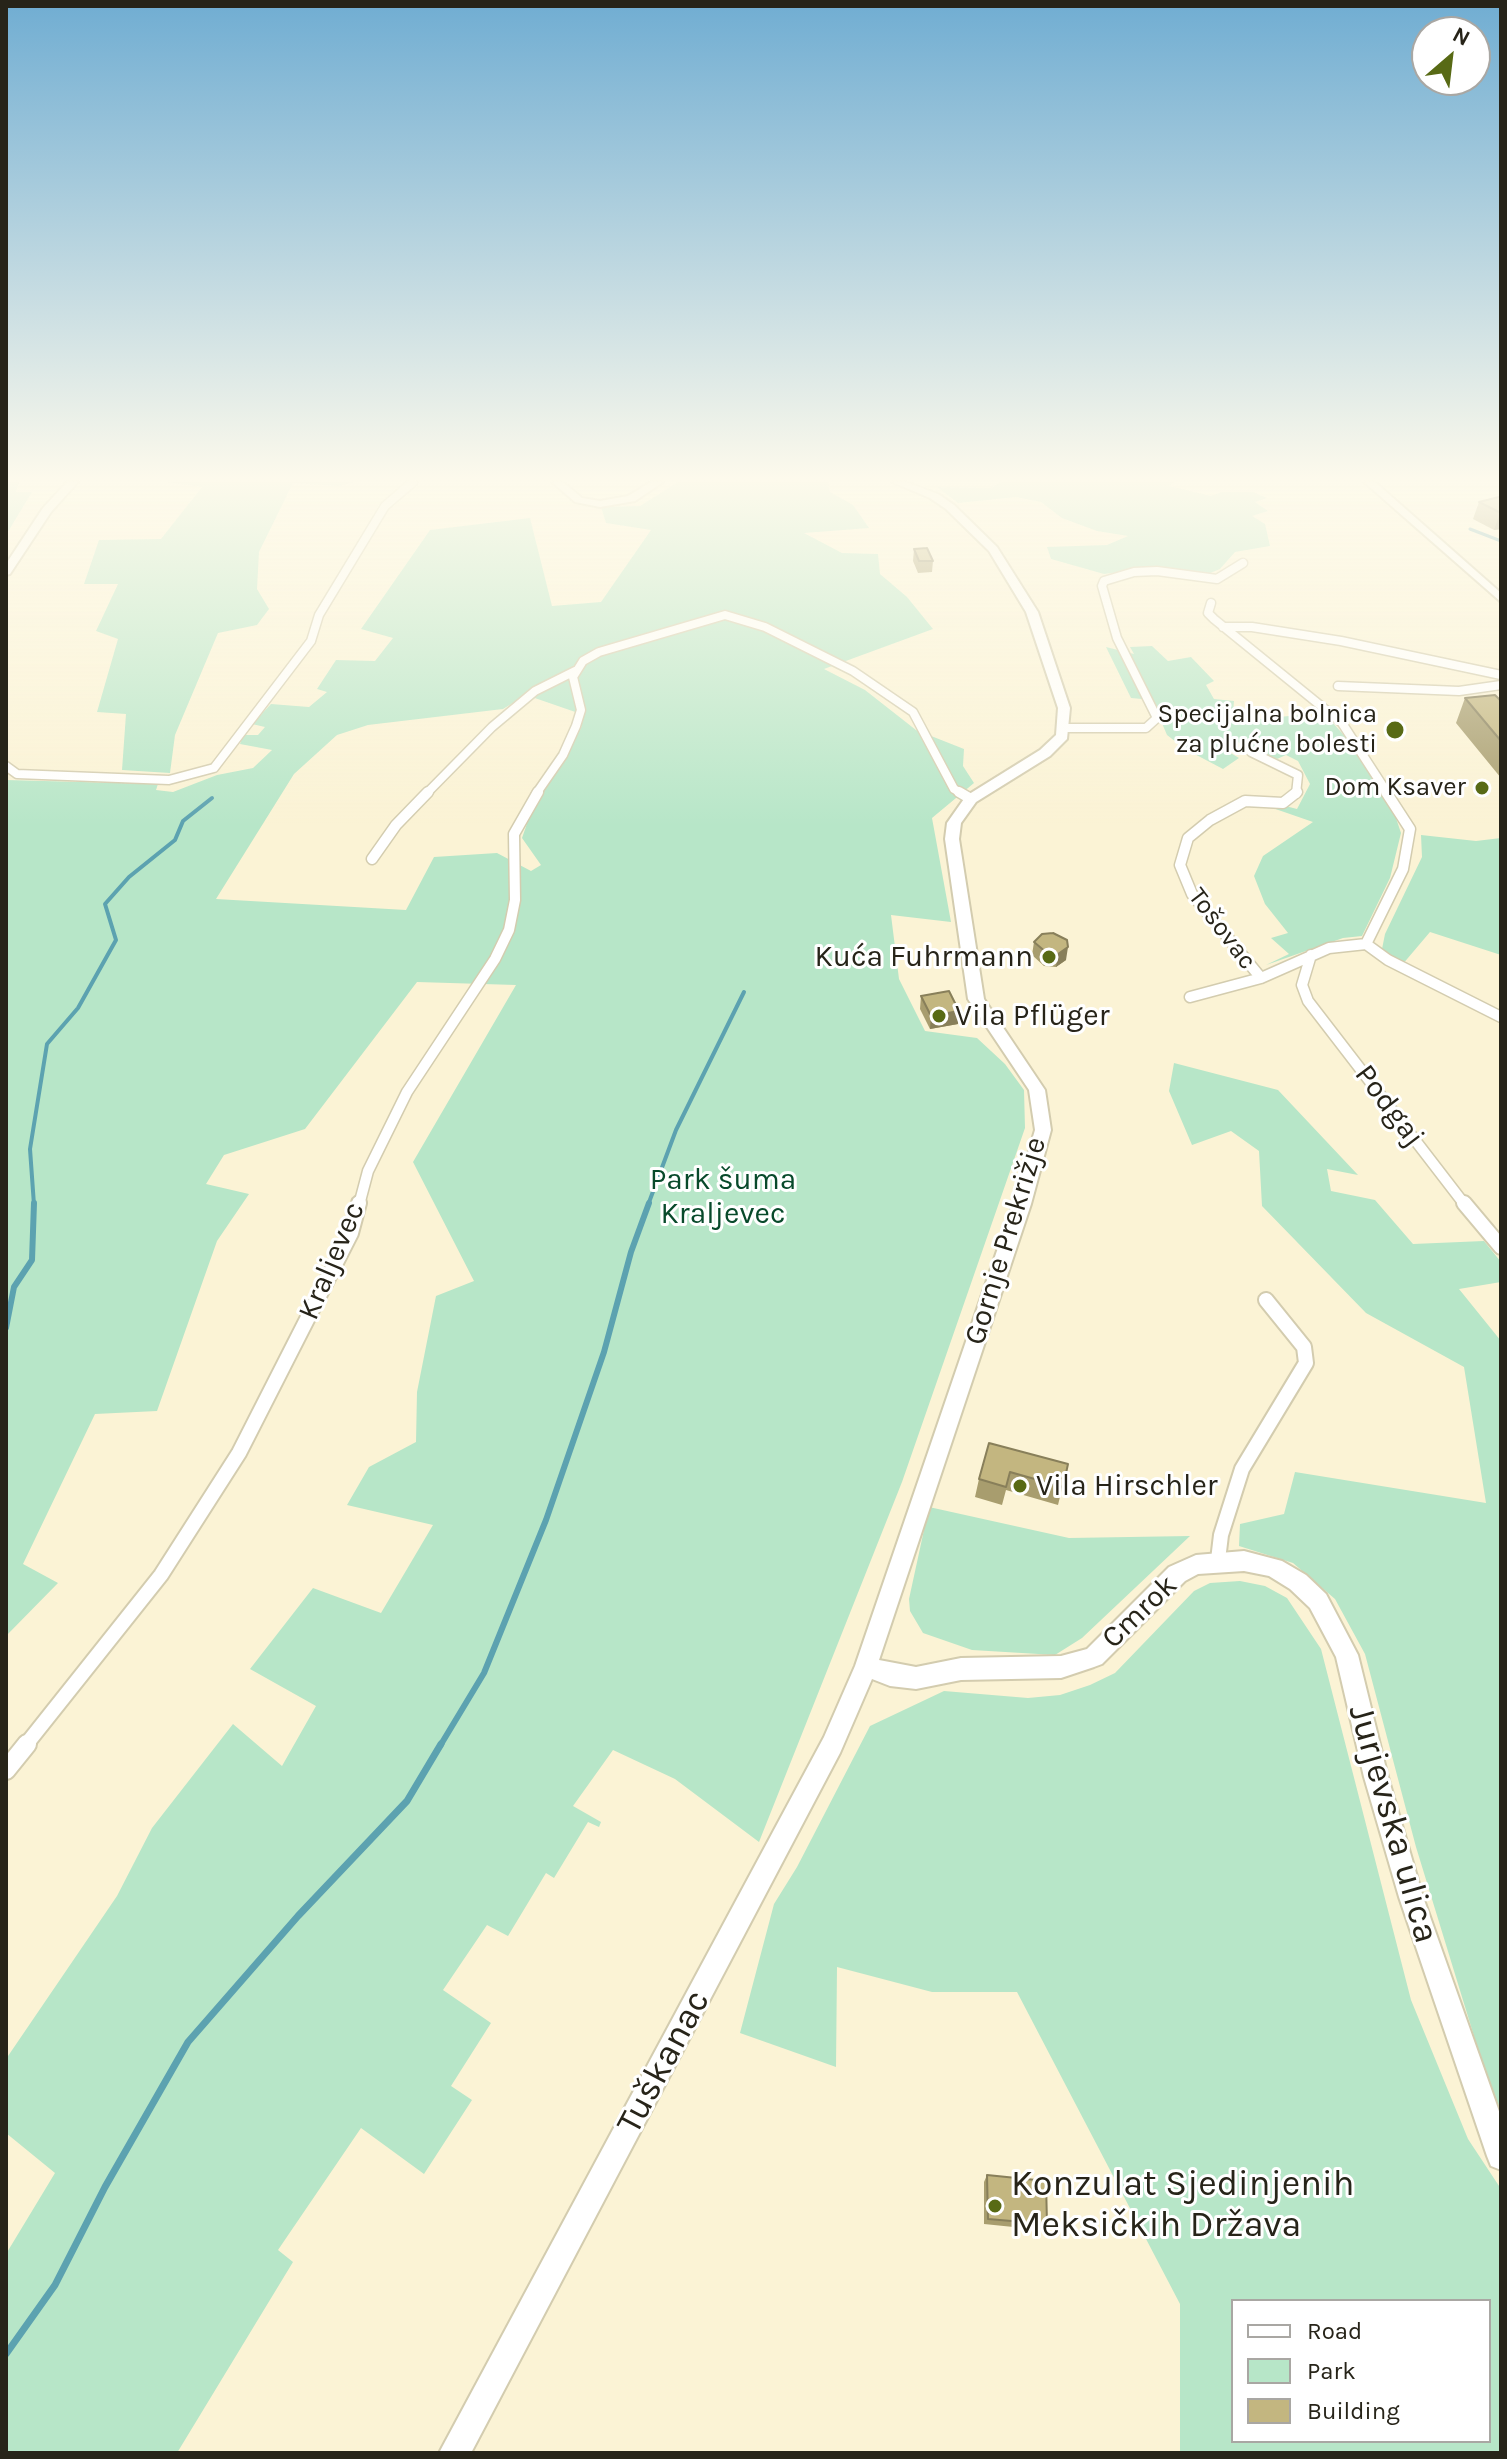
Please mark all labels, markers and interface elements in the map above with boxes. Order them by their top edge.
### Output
north arrow [1411,16,1491,96]
text: N [1448,21,1474,52]
place label: Specijalna bolnica za plućne bolesti [1158,699,1377,760]
marker: Specijalna bolnica za plućne bolesti [1384,719,1406,741]
place label: Dom Ksaver [1325,772,1466,804]
marker: Dom Ksaver [1473,779,1491,797]
street label: Tošovac [1181,882,1263,976]
place label: Kuća Fuhrmann [815,939,1033,975]
marker: Kuća Fuhrmann [1040,948,1058,966]
place label: Vila Pflüger [955,998,1109,1034]
marker: Vila Pflüger [930,1007,948,1025]
street label: Podgaj [1346,1058,1432,1154]
street label: Gornje Prekrižje [957,1133,1055,1349]
park label: Park šuma Kraljevec [650,1162,796,1232]
street label: Kraljevec [291,1197,373,1325]
place label: Vila Hirschler [1036,1468,1218,1504]
marker: Vila Hirschler [1011,1477,1029,1495]
street label: Cmrok [1095,1568,1185,1656]
street label: Jurjevska ulica [1338,1700,1448,1948]
street label: Tuškanac [608,1983,720,2141]
place label: Konzulat Sjedinjenih Meksičkih Država [1011,2163,1354,2248]
marker: Konzulat Sjedinjenih Meksičkih Država [986,2197,1004,2215]
legend [1231,2299,1491,2443]
text: Road [1307,2317,1362,2345]
text: Park [1307,2357,1356,2385]
text: Building [1307,2397,1400,2425]

